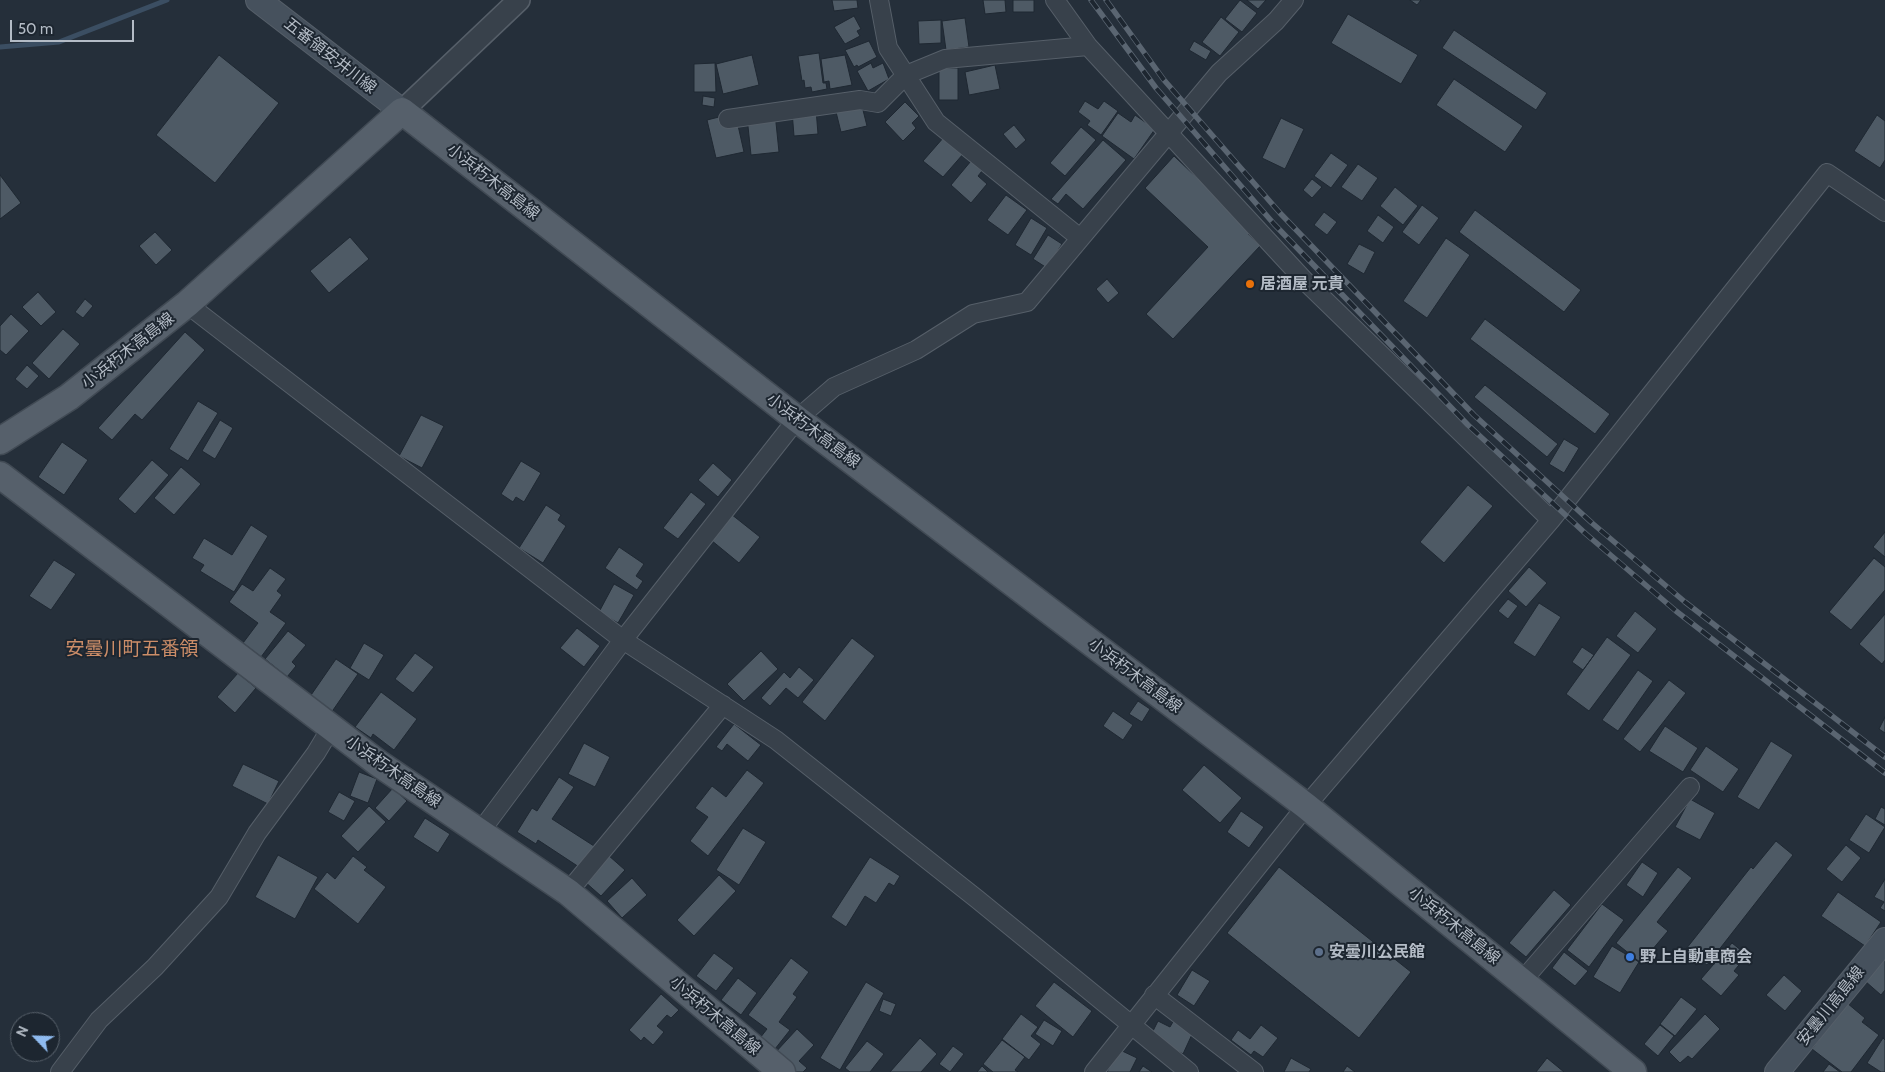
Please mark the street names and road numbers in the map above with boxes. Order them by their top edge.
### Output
street label: 五番領安井川線 [280,14,380,98]
street label: 小浜朽木高島線 [443,140,543,224]
street label: 小浜朽木高島線 [78,309,178,393]
street label: 小浜朽木高島線 [762,390,864,472]
street label: 小浜朽木高島線 [1084,635,1186,717]
street label: 小浜朽木高島線 [342,732,444,812]
street label: 小浜朽木高島線 [1404,883,1504,969]
street label: 安曇川高島線 [1793,963,1869,1049]
street label: 小浜朽木高島線 [666,973,764,1059]

